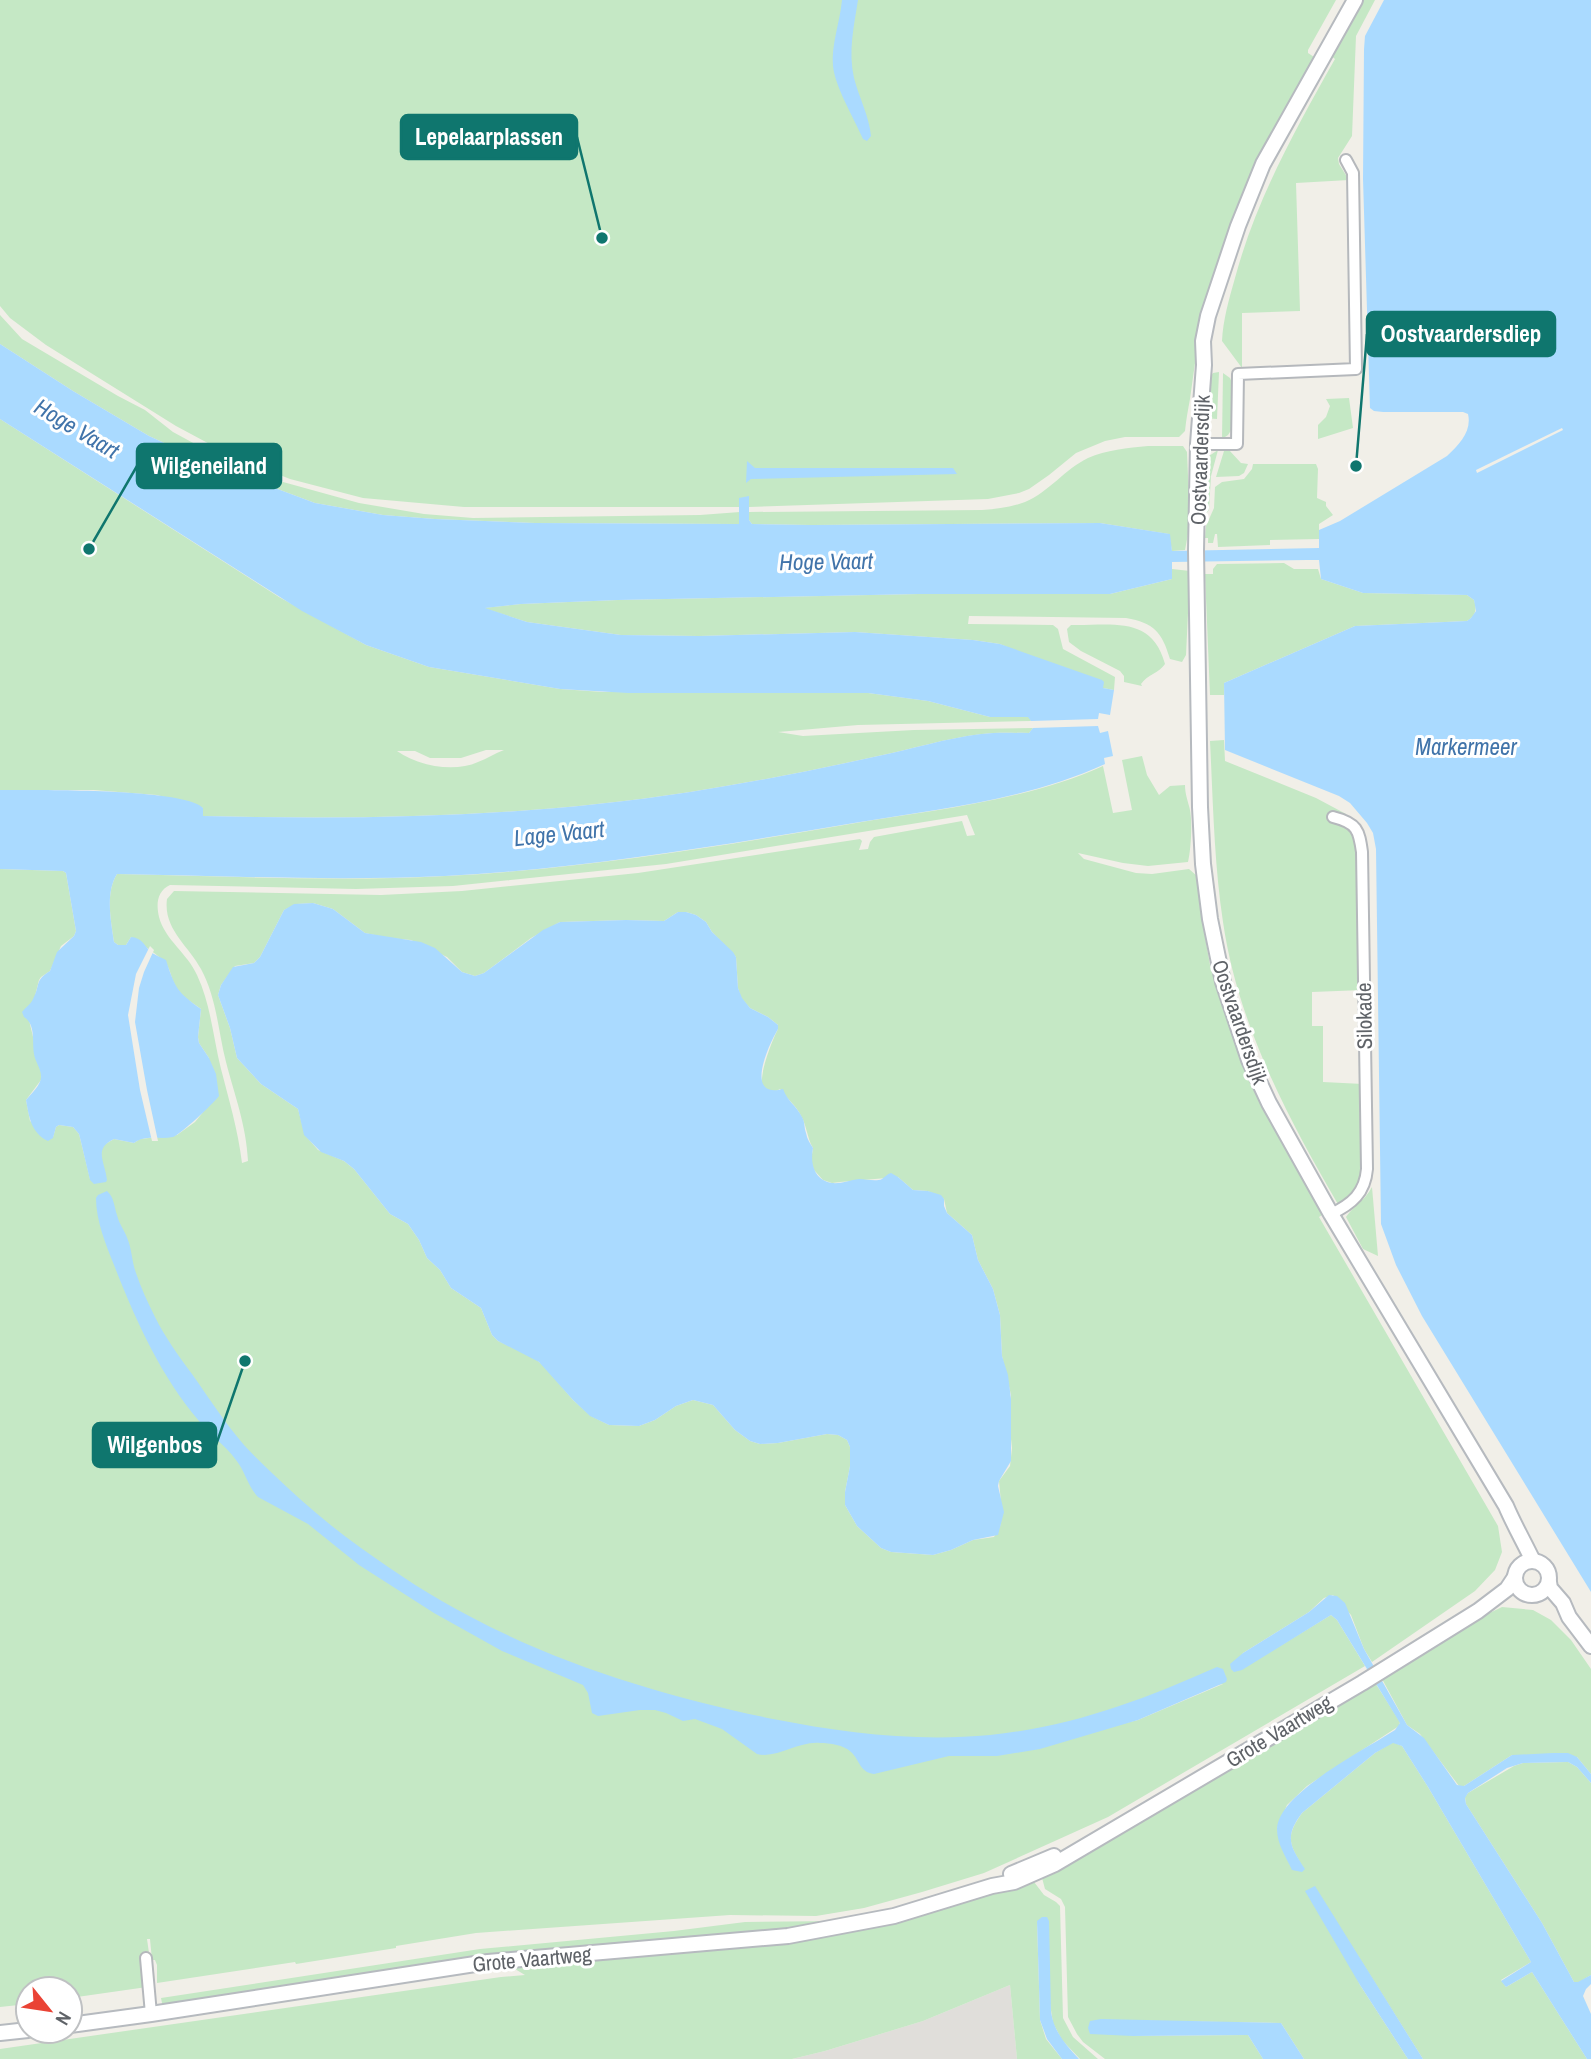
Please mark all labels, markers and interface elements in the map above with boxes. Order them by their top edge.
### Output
callout: Lepelaarplassen [401,115,577,159]
text: Lepelaarplassen [415,121,563,152]
callout: Oostvaardersdiep [1367,312,1555,356]
text: Oostvaardersdiep [1381,318,1541,349]
water label: Hoge Vaart [29,391,126,466]
street label: Oostvaardersdijk [1183,394,1217,526]
callout: Wilgeneiland [137,444,281,488]
text: Wilgeneiland [151,450,267,481]
water label: Hoge Vaart [779,545,874,577]
water label: Markermeer [1415,731,1518,762]
water label: Lage Vaart [512,813,606,853]
street label: Oostvaardersdijk [1205,956,1275,1089]
street label: Silokade [1349,982,1379,1050]
callout: Wilgenbos [93,1423,216,1467]
text: Wilgenbos [107,1429,203,1460]
street label: Grote Vaartweg [1220,1688,1338,1774]
street label: Grote Vaartweg [471,1939,593,1979]
north arrow [14,1975,84,2045]
text: N [50,2007,78,2030]

